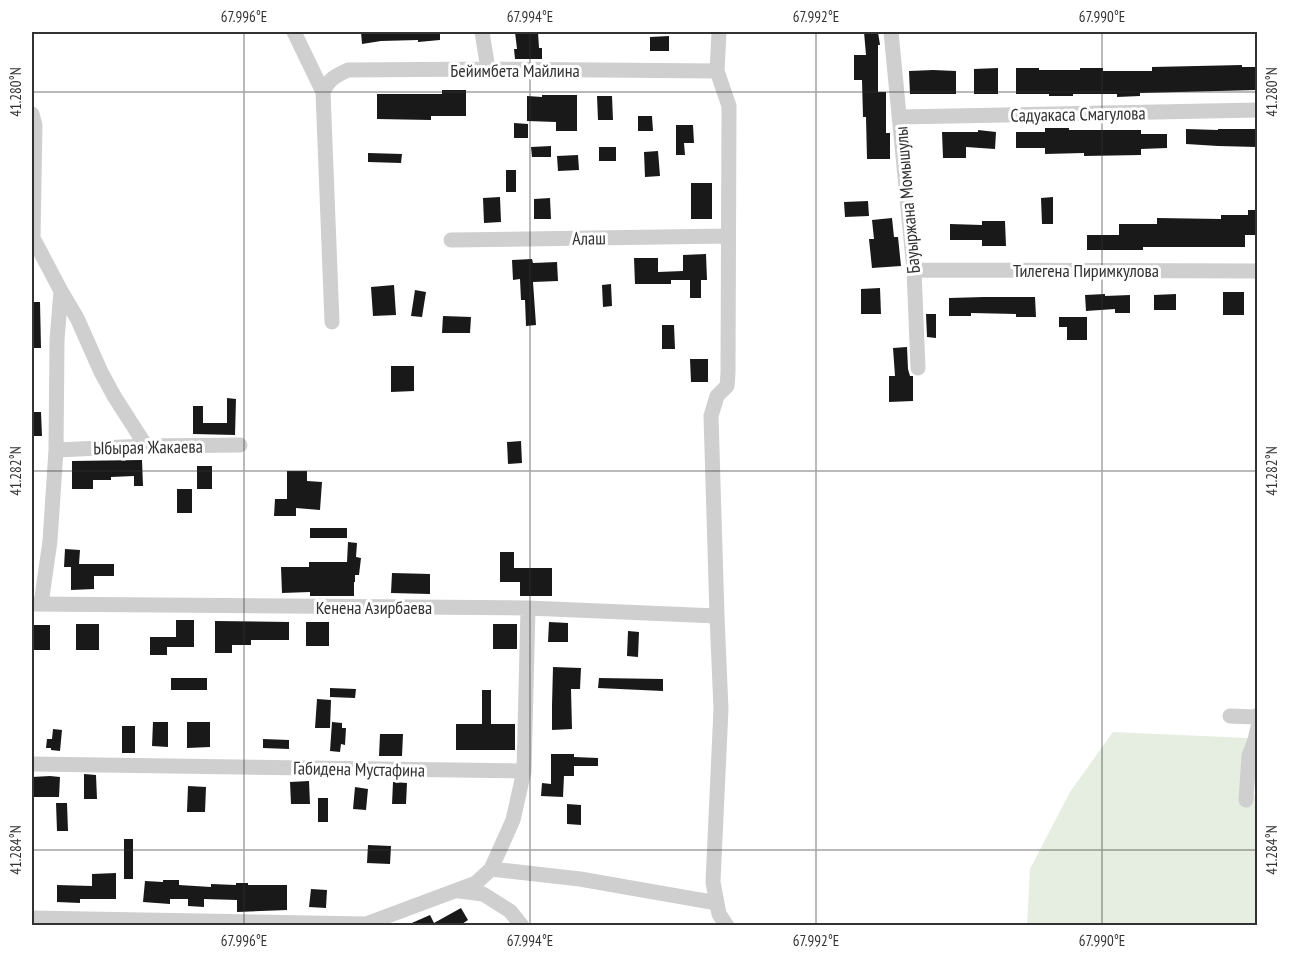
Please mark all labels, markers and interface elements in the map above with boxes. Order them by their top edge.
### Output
text: 67.996°E [221,7,267,26]
text: 67.994°E [507,7,553,26]
text: 67.992°E [793,7,839,26]
text: 67.990°E [1079,7,1125,26]
street label: Бейимбета Майлина [450,59,580,82]
text: 41.280°N [6,67,25,117]
text: 41.280°N [1262,67,1281,117]
street label: Садуакаса Смагулова [1010,101,1146,127]
street label: Бауыржана Момышулы [889,125,925,275]
street label: Алаш [572,226,606,250]
street label: Тилегена Пиримкулова [1013,259,1159,282]
street label: Ыбырая Жакаева [93,435,203,459]
text: 41.282°N [6,446,25,496]
text: 41.282°N [1262,446,1281,496]
street label: Кенена Азирбаева [316,596,432,619]
street label: Габидена Мустафина [293,756,425,782]
text: 41.284°N [6,825,25,875]
text: 41.284°N [1262,825,1281,875]
text: 67.996°E [221,931,267,950]
text: 67.994°E [507,931,553,950]
text: 67.992°E [793,931,839,950]
text: 67.990°E [1079,931,1125,950]

